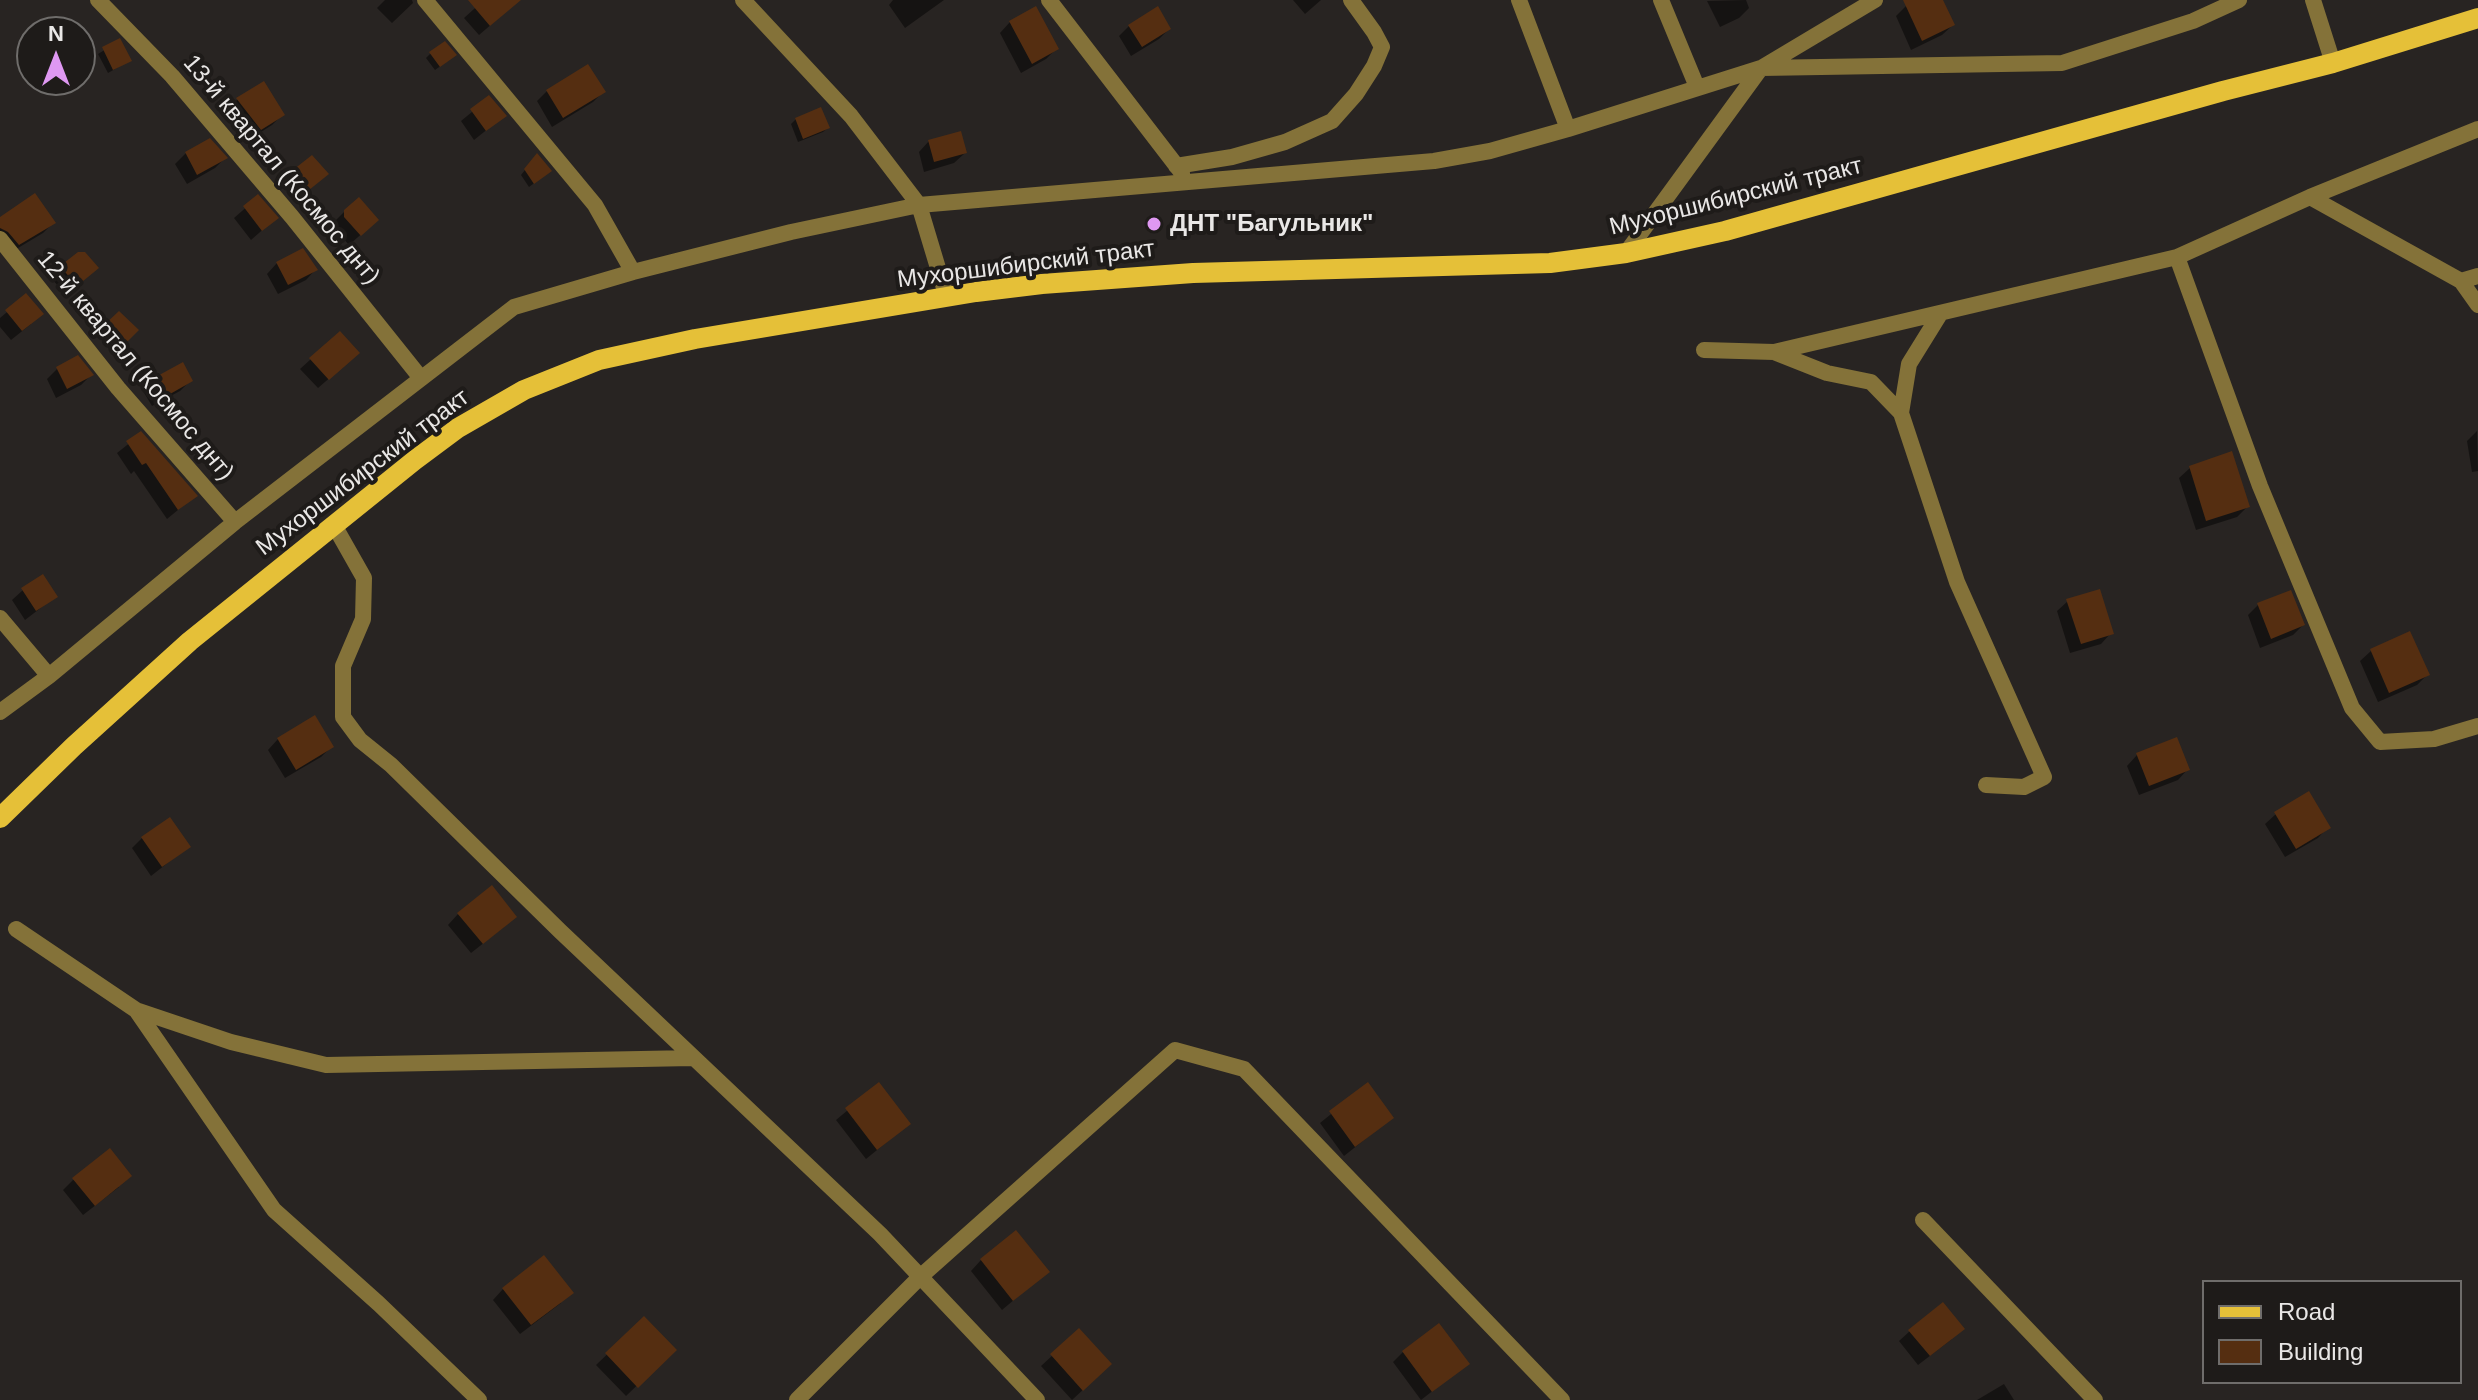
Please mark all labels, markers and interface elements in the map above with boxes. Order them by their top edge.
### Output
north arrow [16,16,96,96]
text: N [48,21,64,46]
street label: 13-й квартал (Космос днт) [177,49,385,291]
street label: Мухоршибирский тракт [1607,152,1865,242]
place label: ДНТ "Багульник" [1170,210,1373,238]
marker: ДНТ "Багульник" [1145,215,1163,233]
street label: Мухоршибирский тракт [896,235,1156,295]
street label: 12-й квартал (Космос днт) [31,245,239,487]
street label: Мухоршибирский тракт [251,383,475,563]
legend [2202,1280,2462,1384]
text: Road [2278,1298,2335,1325]
text: Building [2278,1338,2363,1365]

